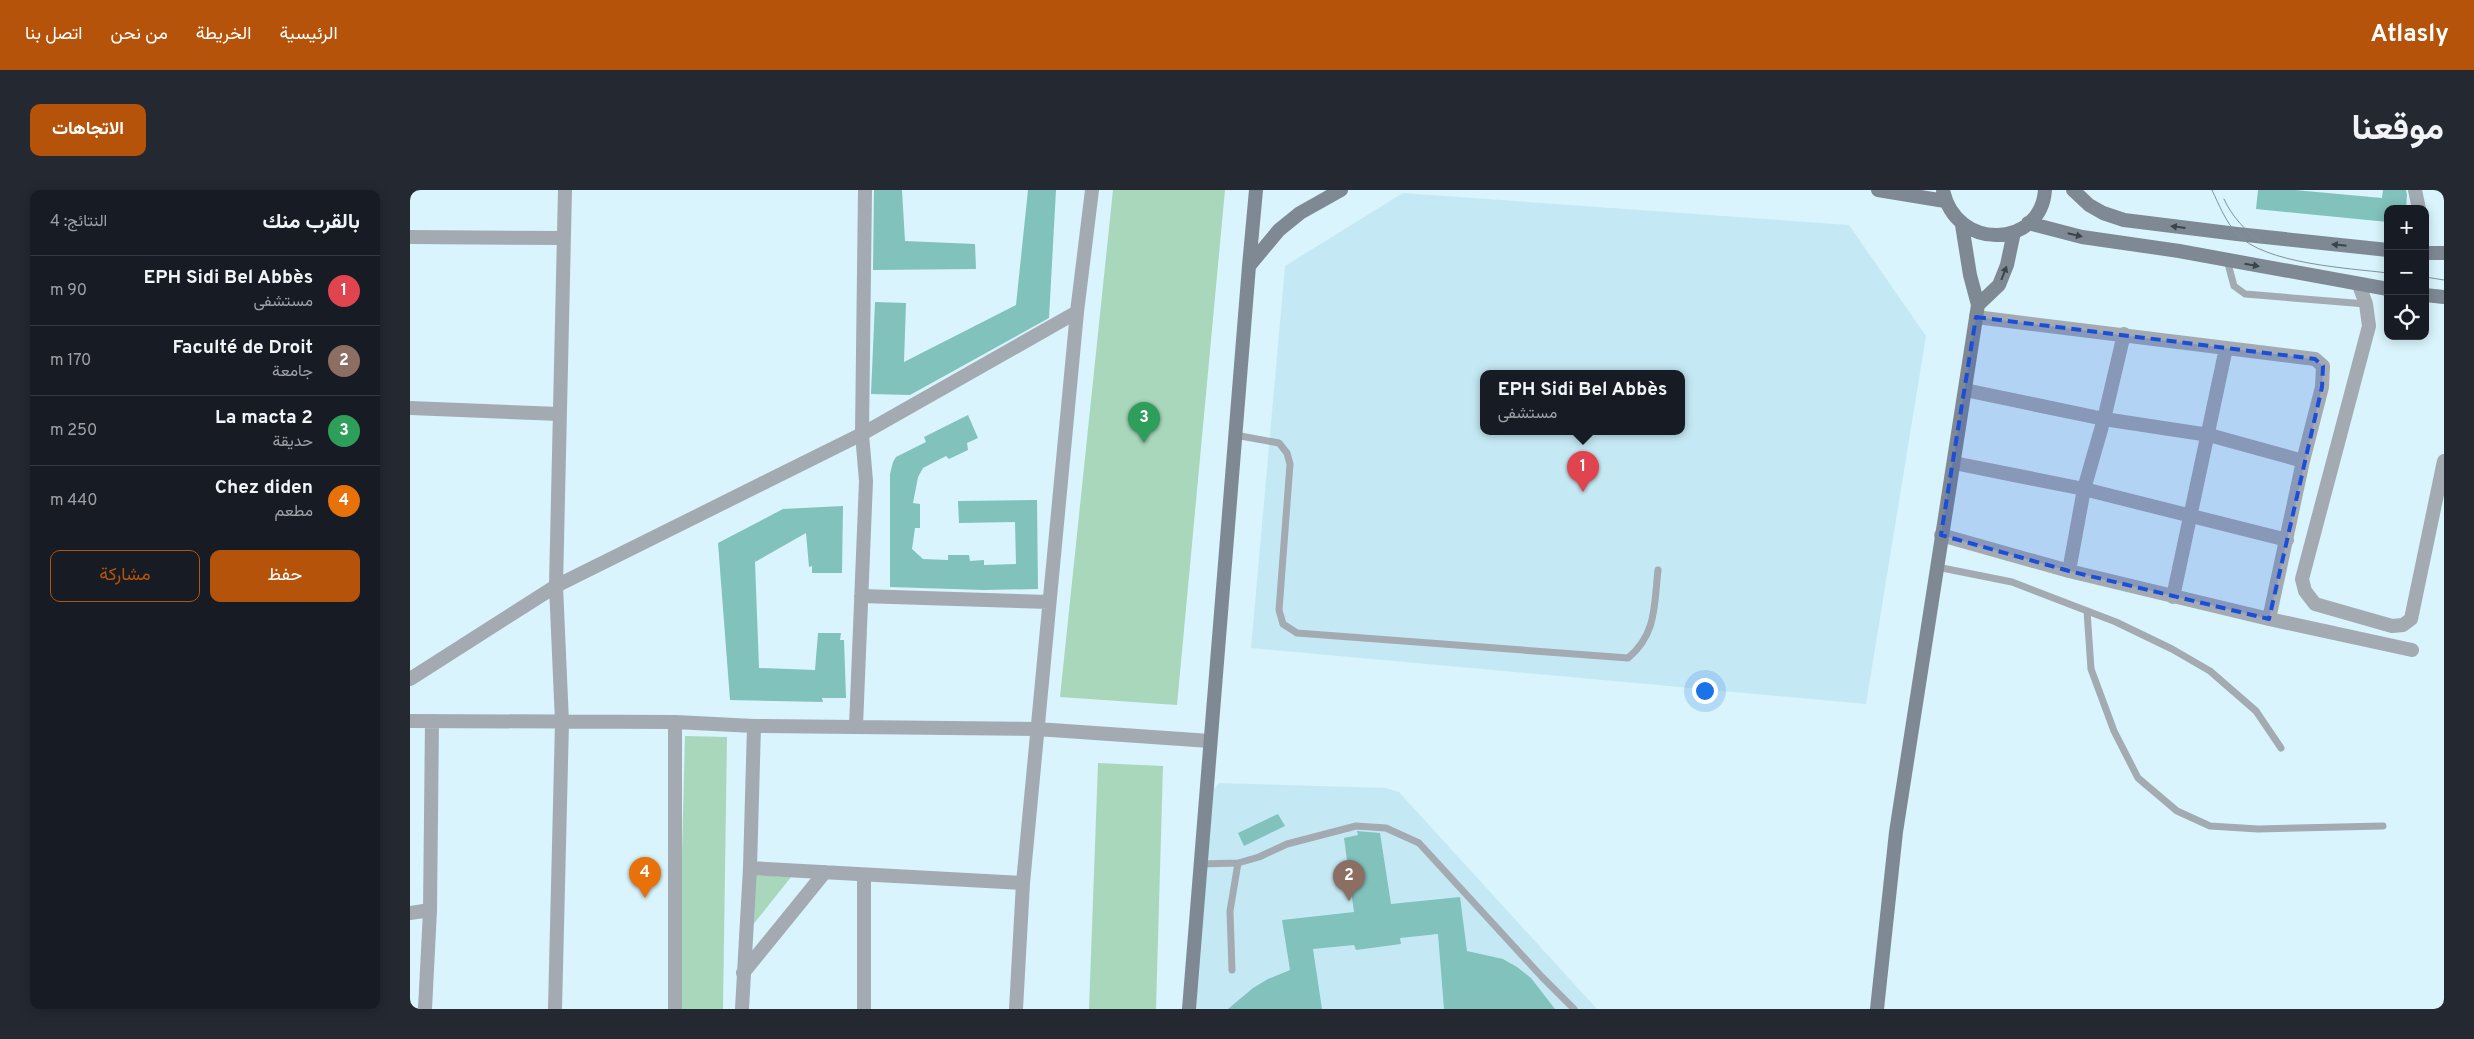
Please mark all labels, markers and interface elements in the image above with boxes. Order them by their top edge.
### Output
text: Atlasly [2370,20,2449,50]
text: اتصل بنا [25,23,83,46]
text: من نحن [111,23,168,46]
text: الخريطة [196,23,251,46]
text: الرئيسية [279,23,338,46]
button: الاتجاهات [30,104,146,156]
text: موقعنا [2351,108,2444,152]
map controls [2384,205,2429,340]
button: + [2384,205,2429,250]
text: بالقرب منك [263,209,360,236]
text: النتائج: 4 [50,212,107,232]
one-way arrow [2169,222,2185,230]
one-way arrow [2068,231,2083,239]
one-way arrow [2331,241,2347,249]
button: − [2384,250,2429,295]
one-way arrow [2245,262,2261,270]
one-way arrow [2000,265,2008,280]
text: EPH Sidi Bel Abbès [143,266,313,290]
text: 90 m [50,281,87,301]
text: 1 [341,281,347,301]
text: مستشفى [253,292,313,312]
button: locate [2384,295,2429,340]
text: Faculté de Droit [173,336,313,360]
text: 170 m [50,351,91,371]
text: 2 [339,351,349,371]
text: جامعة [272,362,313,382]
popup [1480,370,1685,435]
text: EPH Sidi Bel Abbès [1498,378,1667,402]
pin: 3 [1128,402,1160,443]
text: مستشفى [1498,404,1557,424]
text: La macta 2 [215,406,313,430]
text: 250 m [50,421,97,441]
text: 3 [339,421,349,441]
text: حديقة [273,432,313,452]
pin: 1 [1567,451,1599,492]
text: Chez diden [215,476,313,500]
text: 440 m [50,491,97,511]
text: 4 [339,491,349,511]
text: مطعم [274,502,313,522]
button: مشاركة [50,550,200,602]
button: حفظ [210,550,360,602]
your location [1692,678,1718,704]
pin: 4 [629,857,661,898]
pin: 2 [1333,860,1365,901]

